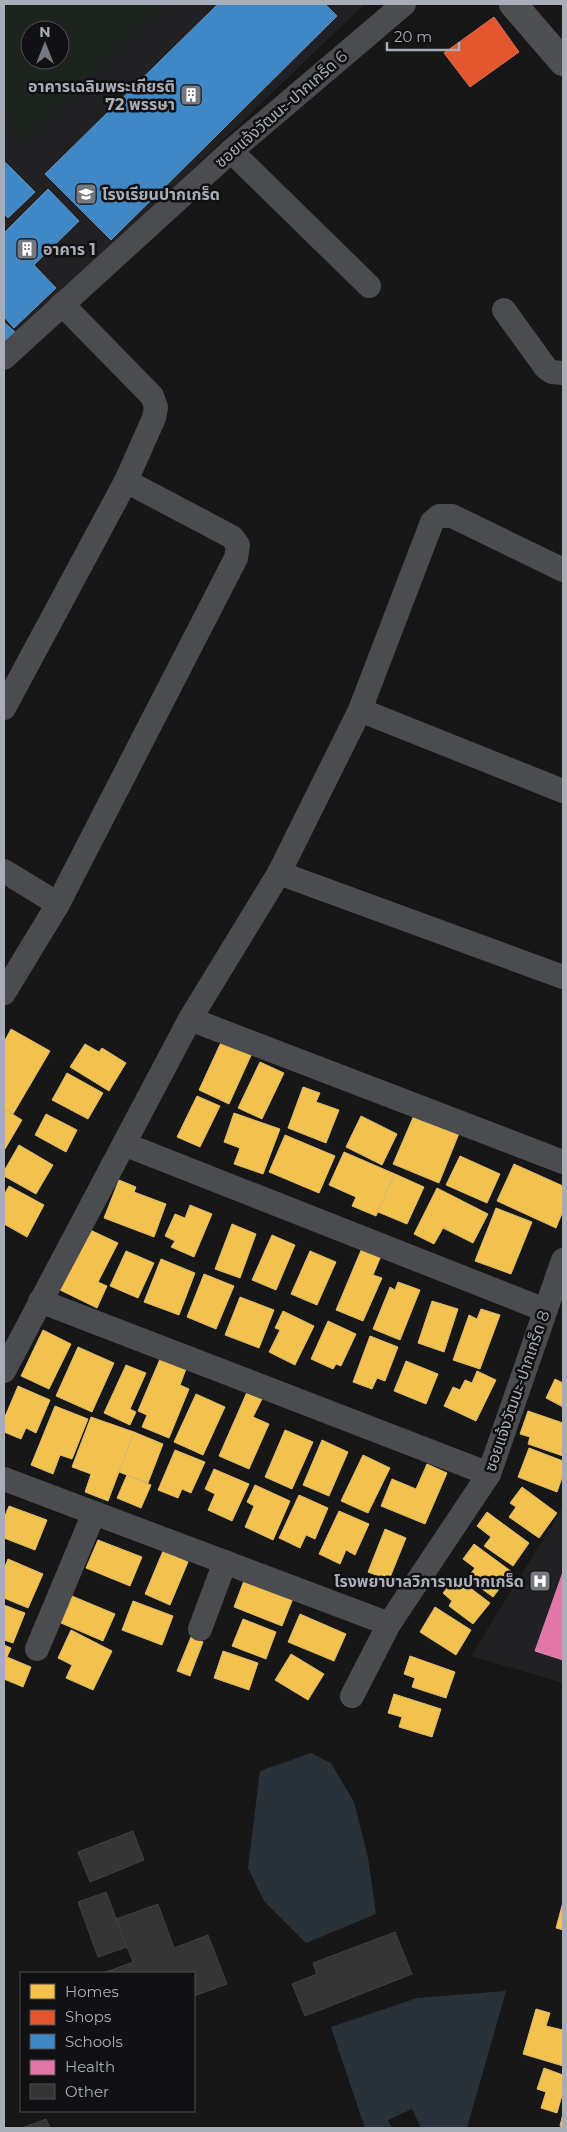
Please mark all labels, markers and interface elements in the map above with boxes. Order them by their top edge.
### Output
north arrow [20,20,70,70]
scale bar [387,20,460,52]
text: N [39,23,51,41]
text: 20 m [394,27,432,46]
street label: ซอยแจ้งวัฒนะ-ปากเกร็ด 6 [211,46,351,171]
place label: อาคารเฉลิมพระเกียรติ 72 พรรษา [28,77,175,114]
building icon: อาคารเฉลิมพระเกียรติ 72 พรรษา [179,83,203,107]
school or university icon: โรงเรียนปากเกร็ด [74,182,98,206]
place label: โรงเรียนปากเกร็ด [102,185,220,204]
building icon: อาคาร 1 [15,237,39,261]
place label: อาคาร 1 [43,240,96,259]
street label: ซอยแจ้งวัฒนะ-ปากเกร็ด 8 [480,1308,554,1474]
hospital icon: โรงพยาบาลวิภารามปากเกร็ด [528,1569,552,1593]
place label: โรงพยาบาลวิภารามปากเกร็ด [334,1572,524,1591]
legend [20,1972,195,2112]
text: Homes [65,1982,119,2001]
text: Shops [65,2007,111,2026]
text: Schools [65,2032,123,2051]
text: Health [65,2057,115,2076]
text: Other [65,2082,109,2101]

